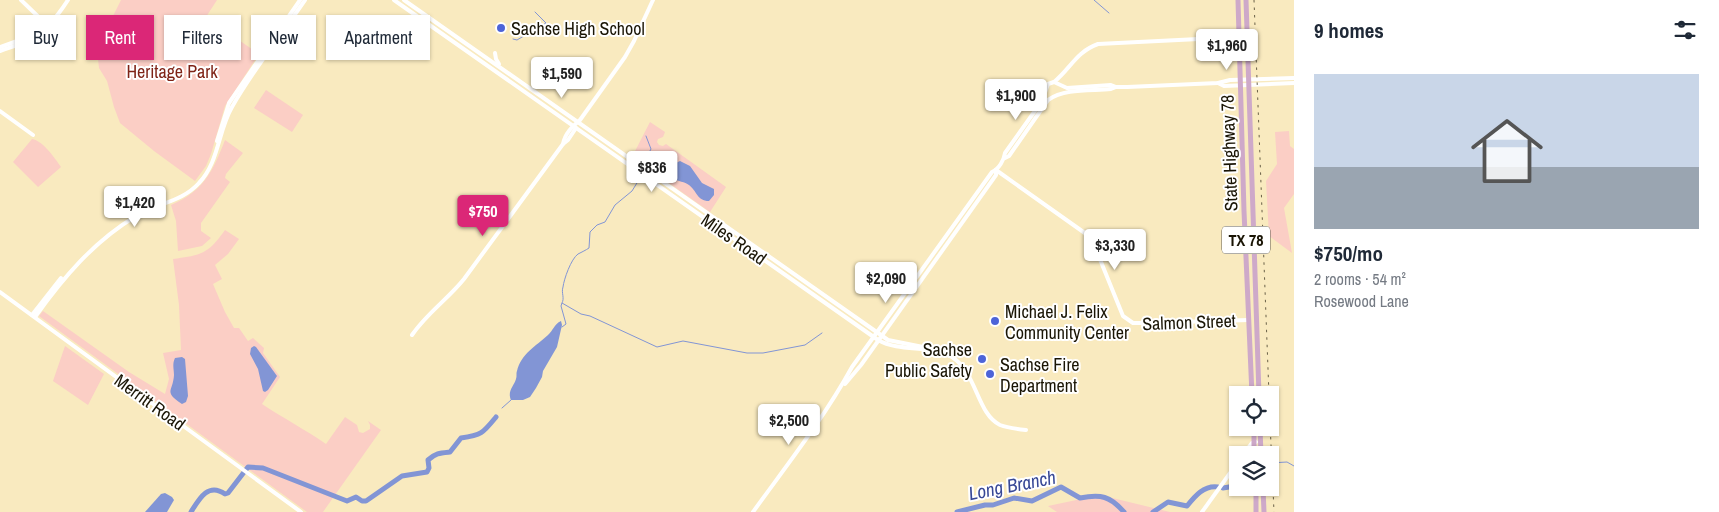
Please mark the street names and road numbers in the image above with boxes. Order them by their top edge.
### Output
street label: State Highway 78 [1214,94,1244,212]
street label: Miles Road [696,207,772,271]
road number: TX 78 [1222,226,1270,254]
street label: Salmon Street [1142,308,1236,336]
street label: Merritt Road [109,368,191,436]

